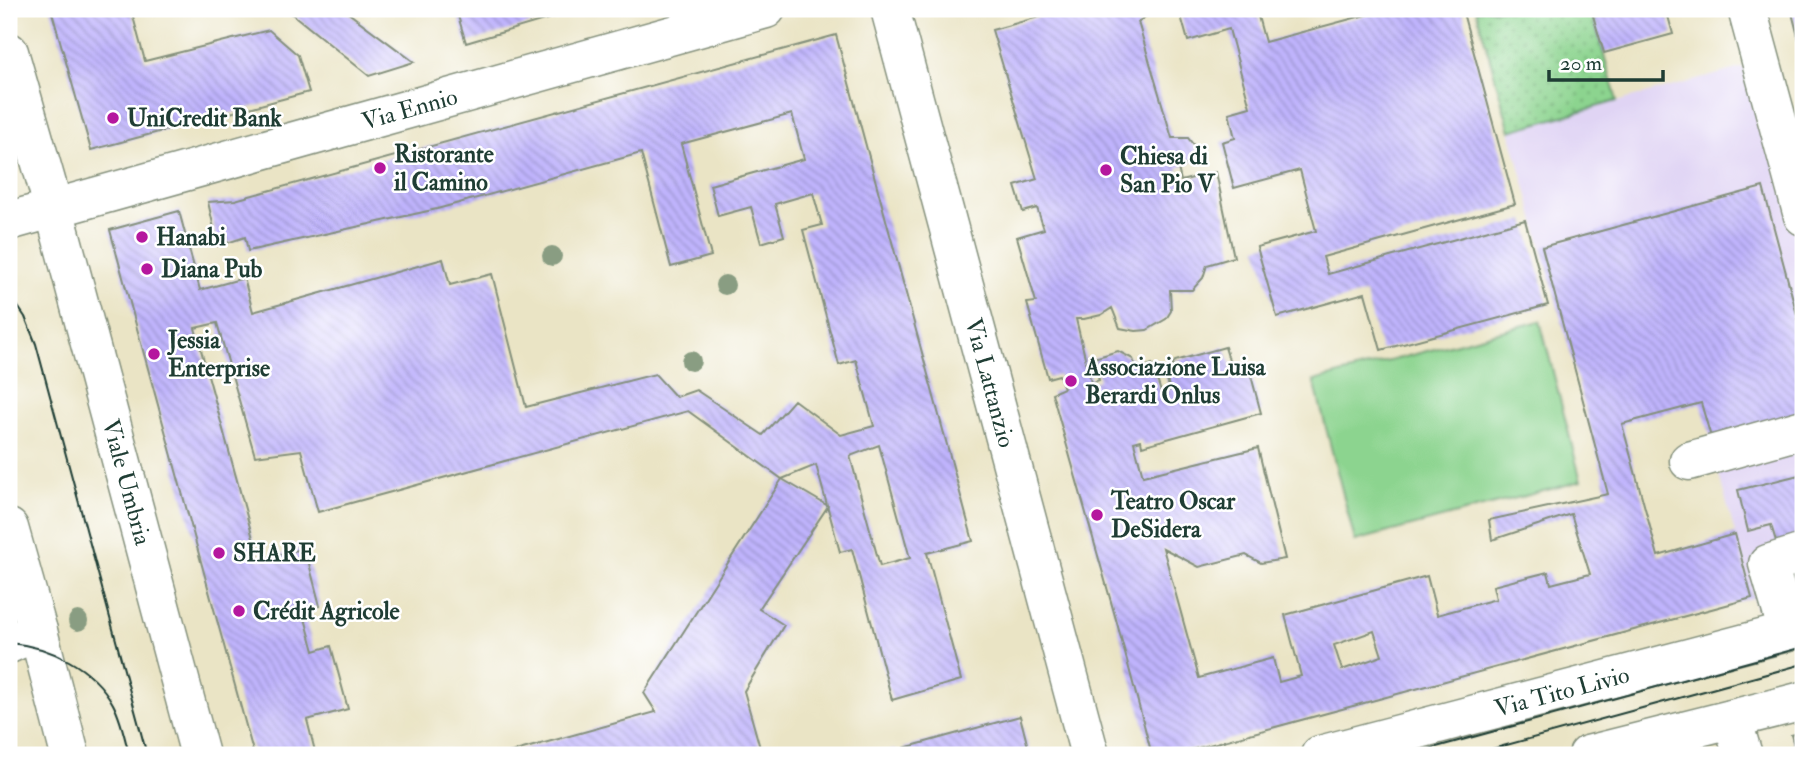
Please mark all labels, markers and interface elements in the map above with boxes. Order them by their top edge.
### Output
scale bar [1549,38,1663,82]
text: 20 m [1560,50,1602,77]
street label: Via Ennio [358,81,461,137]
place label: UniCredit Bank [127,103,282,134]
marker: UniCredit Bank [105,110,121,126]
place label: Ristorante il Camino [393,139,494,198]
place label: Chiesa di San Pio V [1120,141,1216,200]
marker: Ristorante il Camino [372,160,388,176]
marker: Chiesa di San Pio V [1098,162,1114,178]
place label: Hanabi [156,222,226,253]
marker: Hanabi [134,229,150,245]
place label: Diana Pub [161,254,262,285]
marker: Diana Pub [139,261,155,277]
street label: Via Lattanzio [958,315,1022,451]
place label: Jessia Enterprise [167,325,270,384]
marker: Jessia Enterprise [146,346,162,362]
place label: Associazione Luisa Berardi Onlus [1084,352,1266,411]
marker: Associazione Luisa Berardi Onlus [1063,373,1079,389]
street label: Viale Umbria [95,416,159,550]
place label: Teatro Oscar DeSidera [1110,486,1236,545]
marker: Teatro Oscar DeSidera [1089,507,1105,523]
place label: SHARE [233,538,316,569]
marker: SHARE [211,545,227,561]
place label: Crédit Agricole [253,596,400,627]
marker: Crédit Agricole [231,603,247,619]
street label: Via Tito Livio [1491,659,1633,724]

